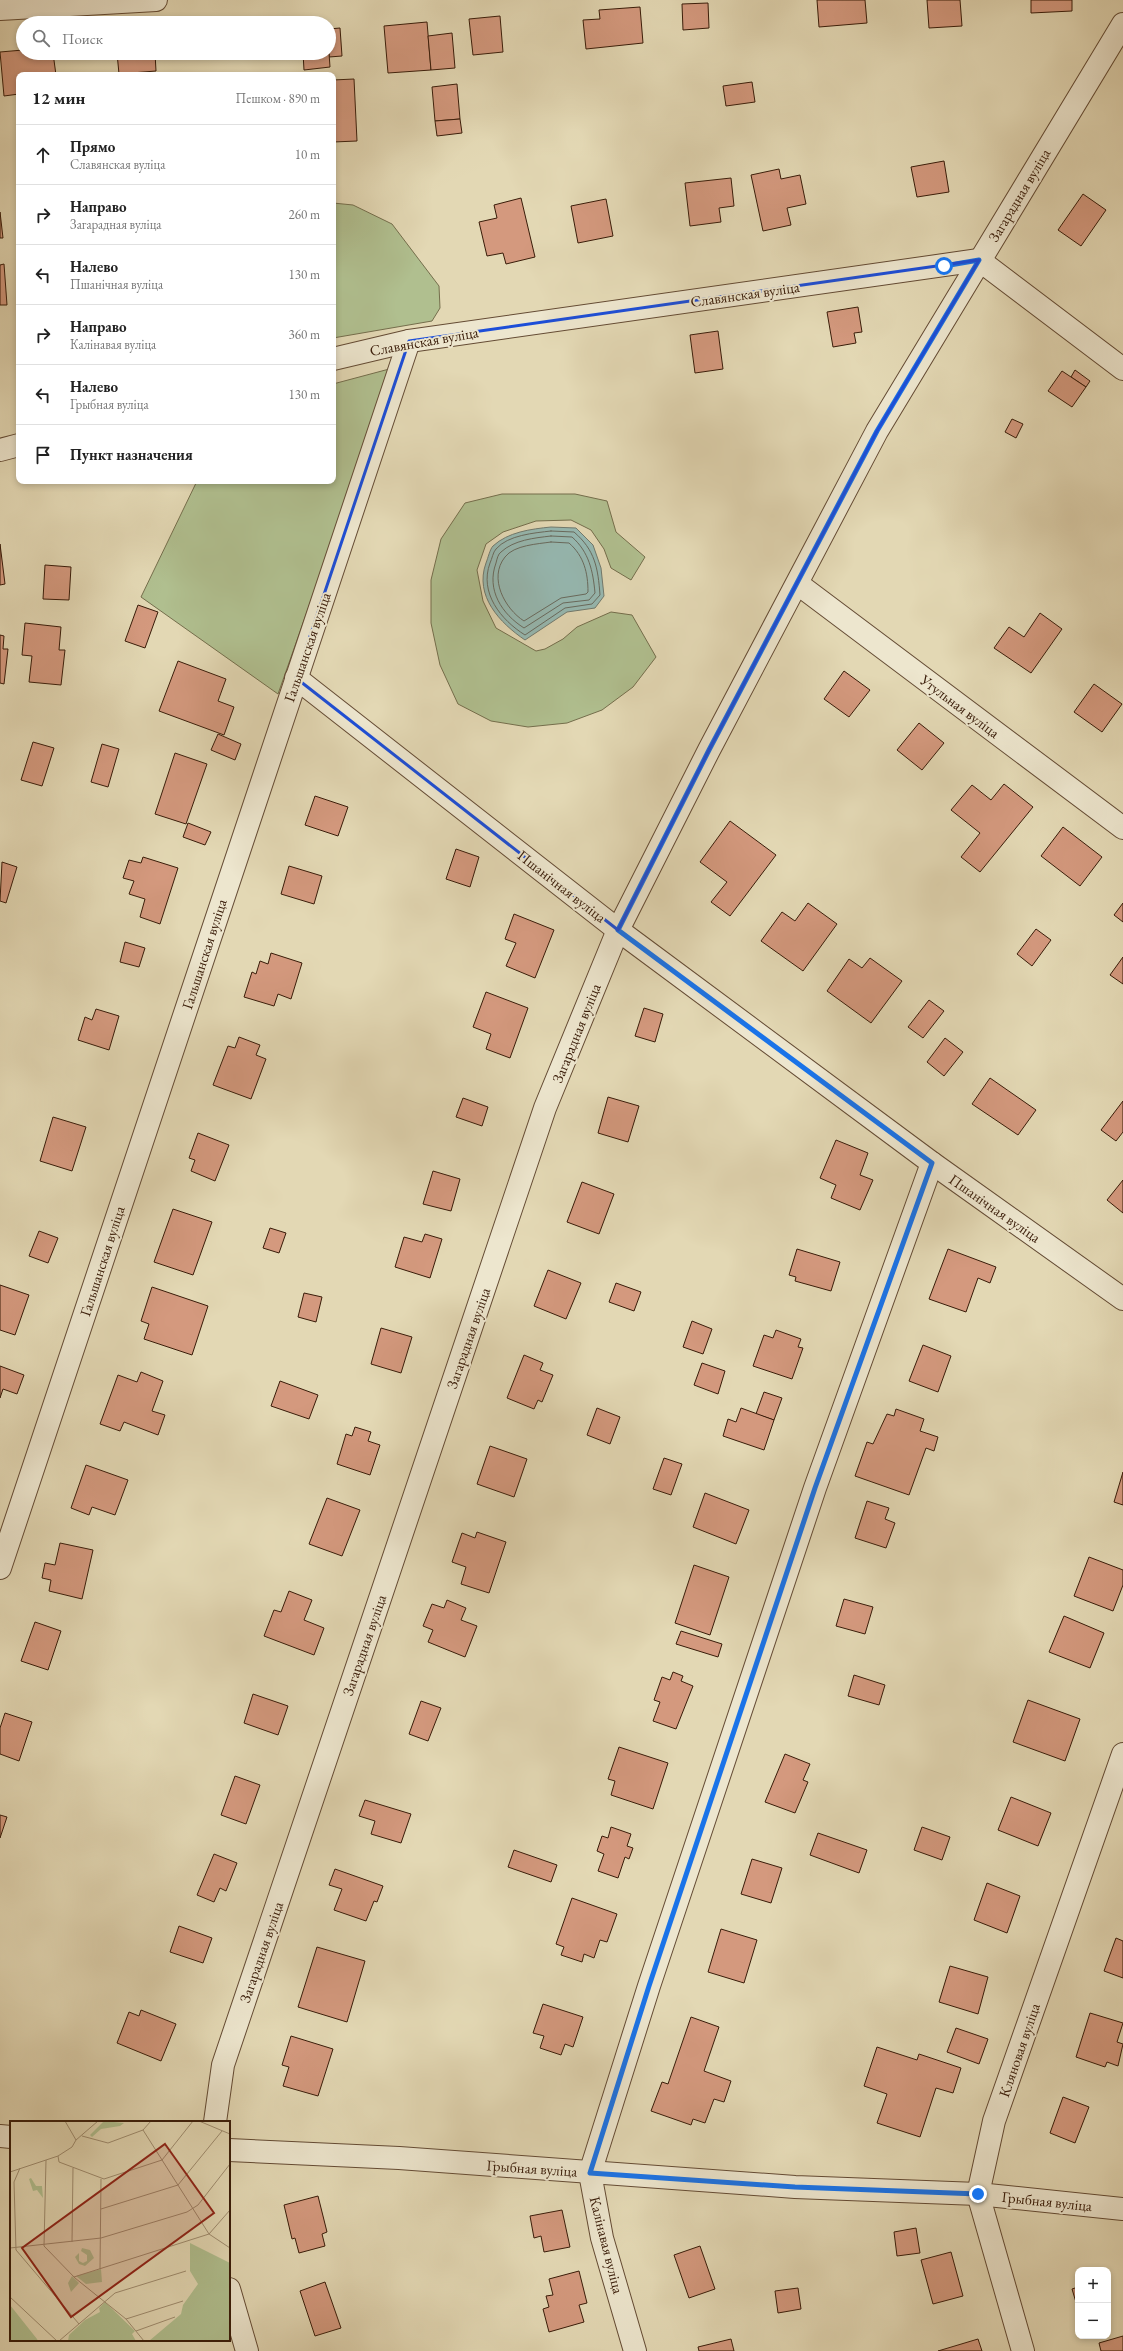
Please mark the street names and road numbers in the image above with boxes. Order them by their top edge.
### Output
street label: Загарадная вуліца [984,145,1054,245]
street label: Славянская вуліца [689,277,801,311]
street label: Славянская вуліца [368,322,480,360]
street label: Гальшанская вуліца [279,590,335,704]
street label: Утульная вуліца [916,669,1003,742]
street label: Пшанічная вуліца [514,845,610,927]
street label: Гальшанская вуліца [177,896,231,1012]
street label: Загарадная вуліца [547,980,605,1086]
street label: Пшанічная вуліца [946,1169,1044,1247]
street label: Гальшанская вуліца [75,1203,129,1319]
street label: Загарадная вуліца [442,1285,494,1391]
street label: Загарадная вуліца [338,1592,390,1698]
street label: Загарадная вуліца [235,1899,287,2005]
street label: Кляновая вуліца [994,2001,1044,2099]
street label: Грыбная вуліца [486,2155,578,2181]
street label: Грыбная вуліца [1001,2187,1093,2215]
street label: Калінавая вуліца [586,2194,628,2296]

